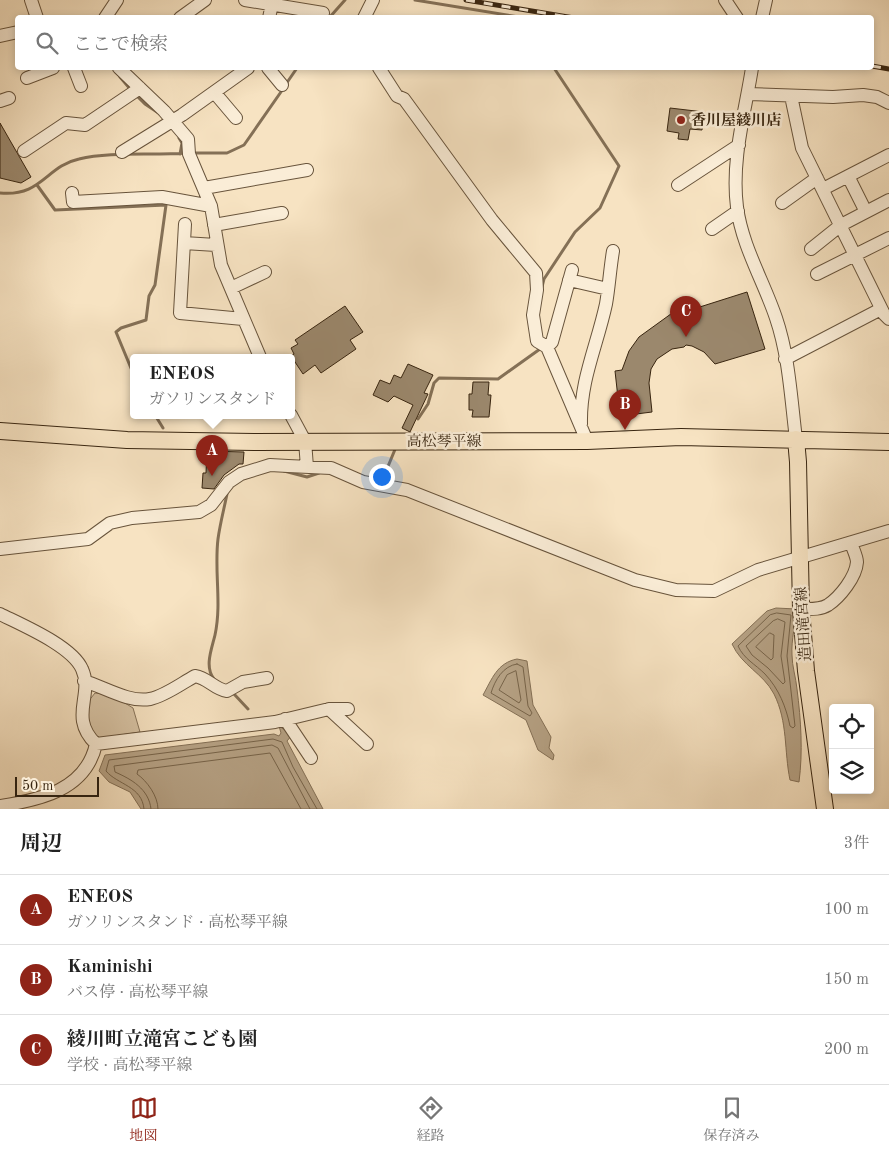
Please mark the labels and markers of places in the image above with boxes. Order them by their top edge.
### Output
place label: 香川屋綾川店 [691,112,781,129]
marker: 香川屋綾川店 [675,114,687,126]
pin: C [670,296,702,337]
pin: B [609,389,641,430]
pin: A [196,435,228,476]

